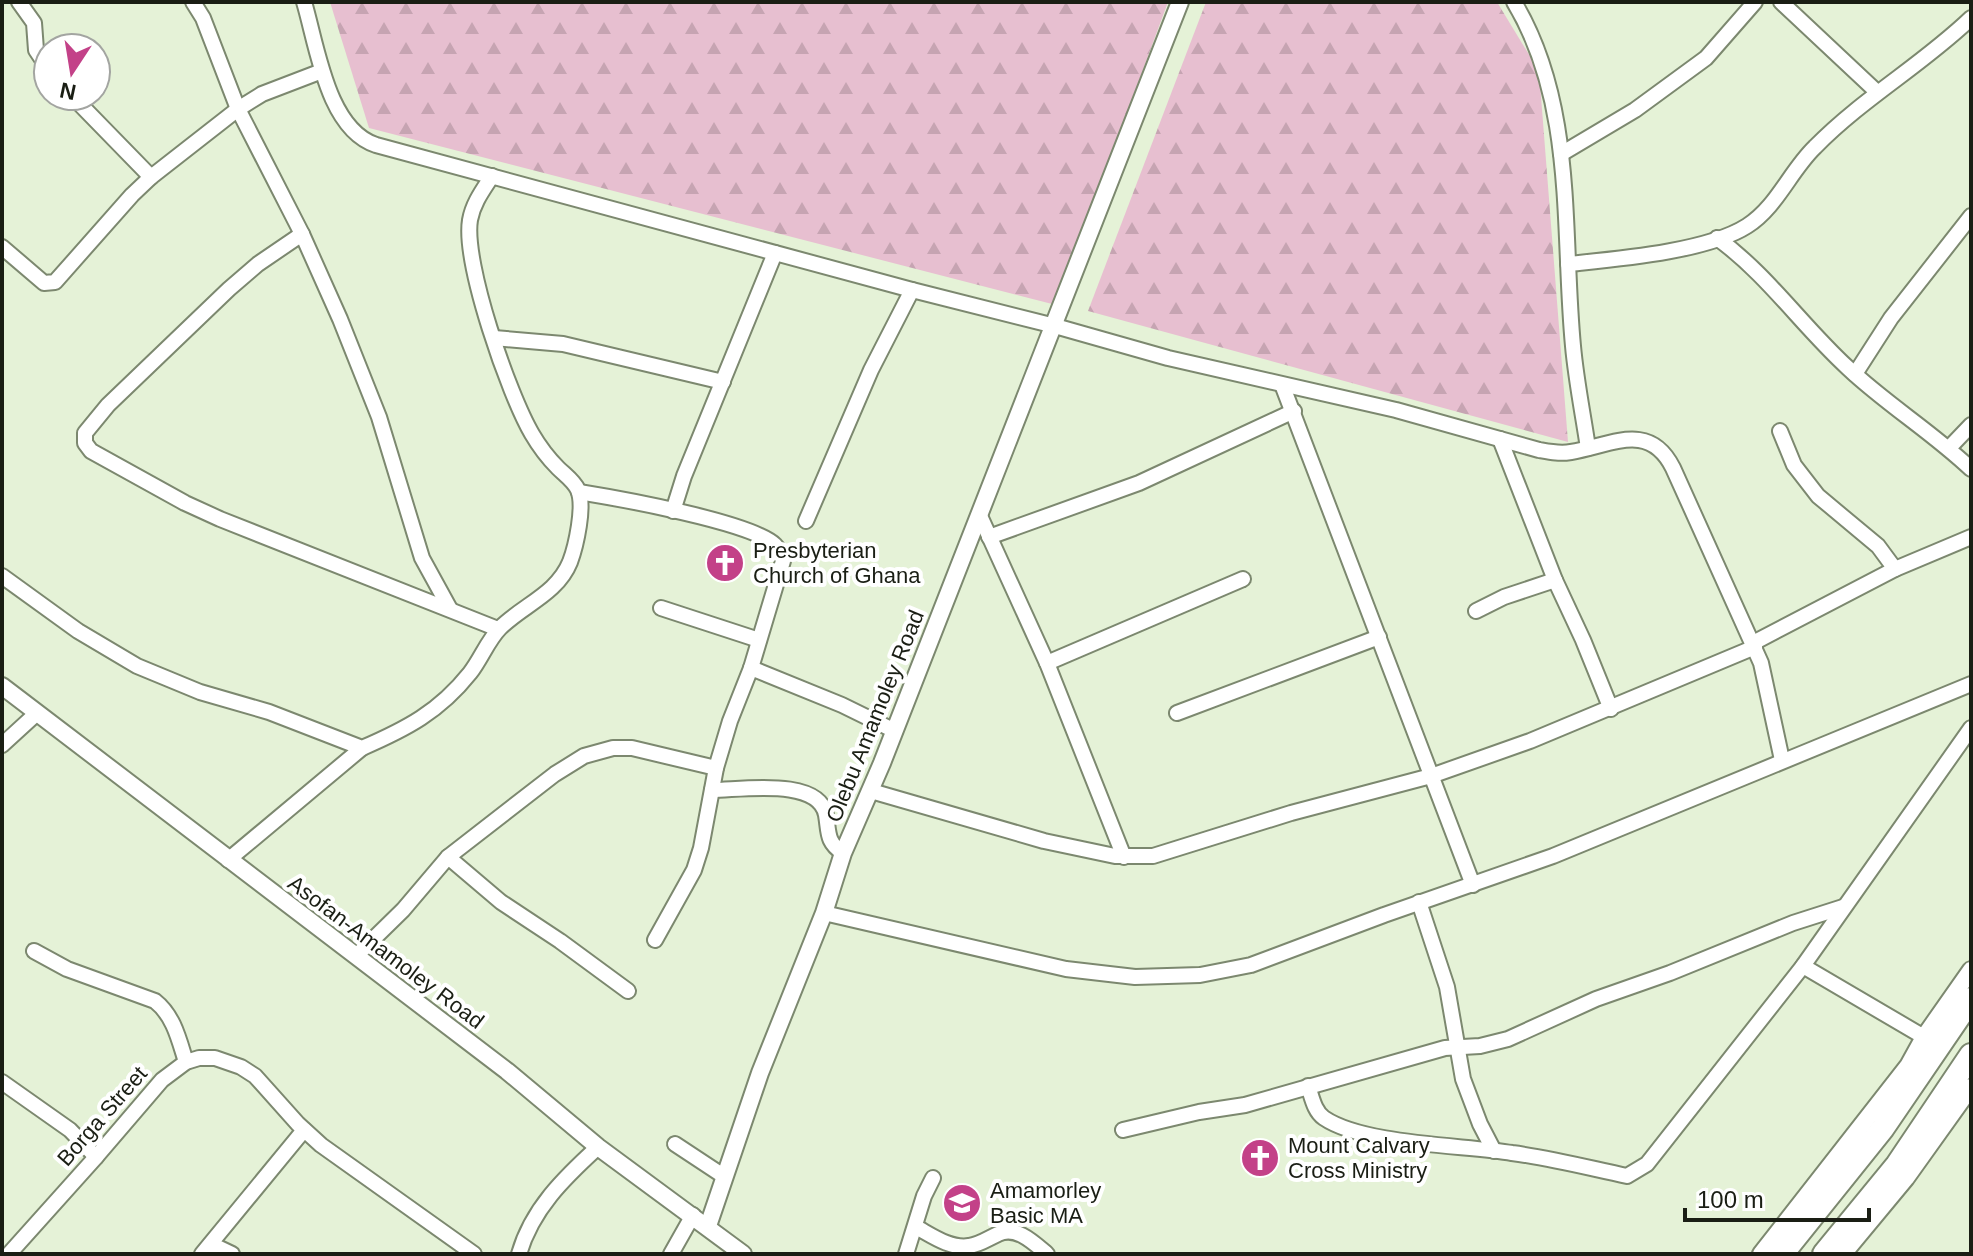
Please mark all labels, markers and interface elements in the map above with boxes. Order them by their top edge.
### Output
north arrow [32,32,112,112]
text: N [58,77,78,105]
place label: Presbyterian Church of Ghana [753,538,921,588]
church icon: Presbyterian Church of Ghana [704,542,746,584]
street label: Olebu Amamoley Road [821,606,929,826]
street label: Asofan-Amamoley Road [283,870,489,1034]
street label: Borga Street [52,1061,152,1171]
place label: Mount Calvary Cross Ministry [1288,1133,1430,1183]
church icon: Mount Calvary Cross Ministry [1239,1137,1281,1179]
scale bar [1685,1172,1869,1222]
place label: Amamorley Basic MA [990,1178,1101,1228]
school or university icon: Amamorley Basic MA [941,1182,983,1224]
text: 100 m [1697,1186,1764,1213]

